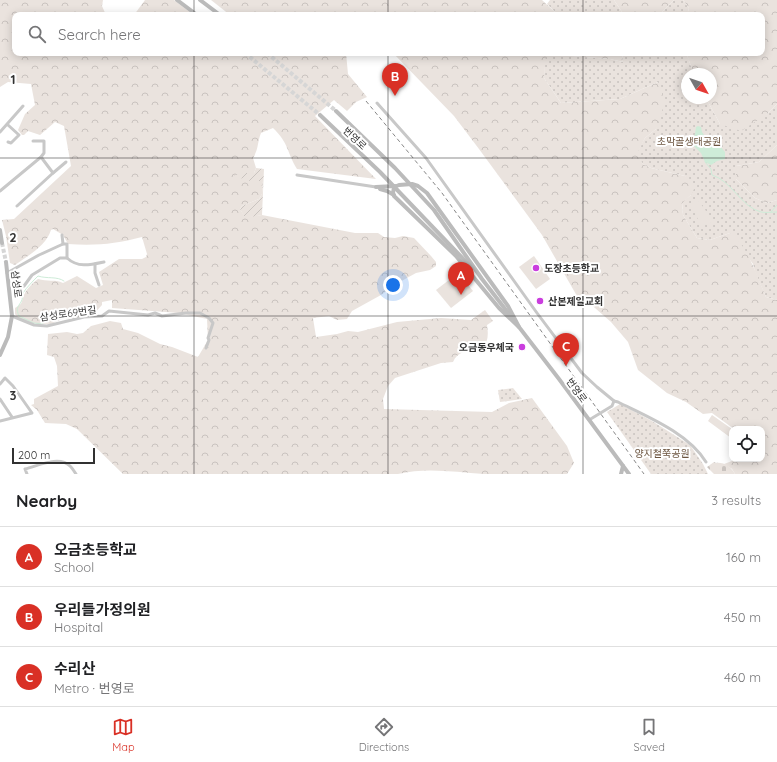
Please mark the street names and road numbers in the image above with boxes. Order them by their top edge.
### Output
street label: 번영로 [340,124,369,153]
street label: 삼성로 [8,270,25,299]
street label: 삼성로69번길 [39,303,97,324]
street label: 번영로 [563,375,590,405]

